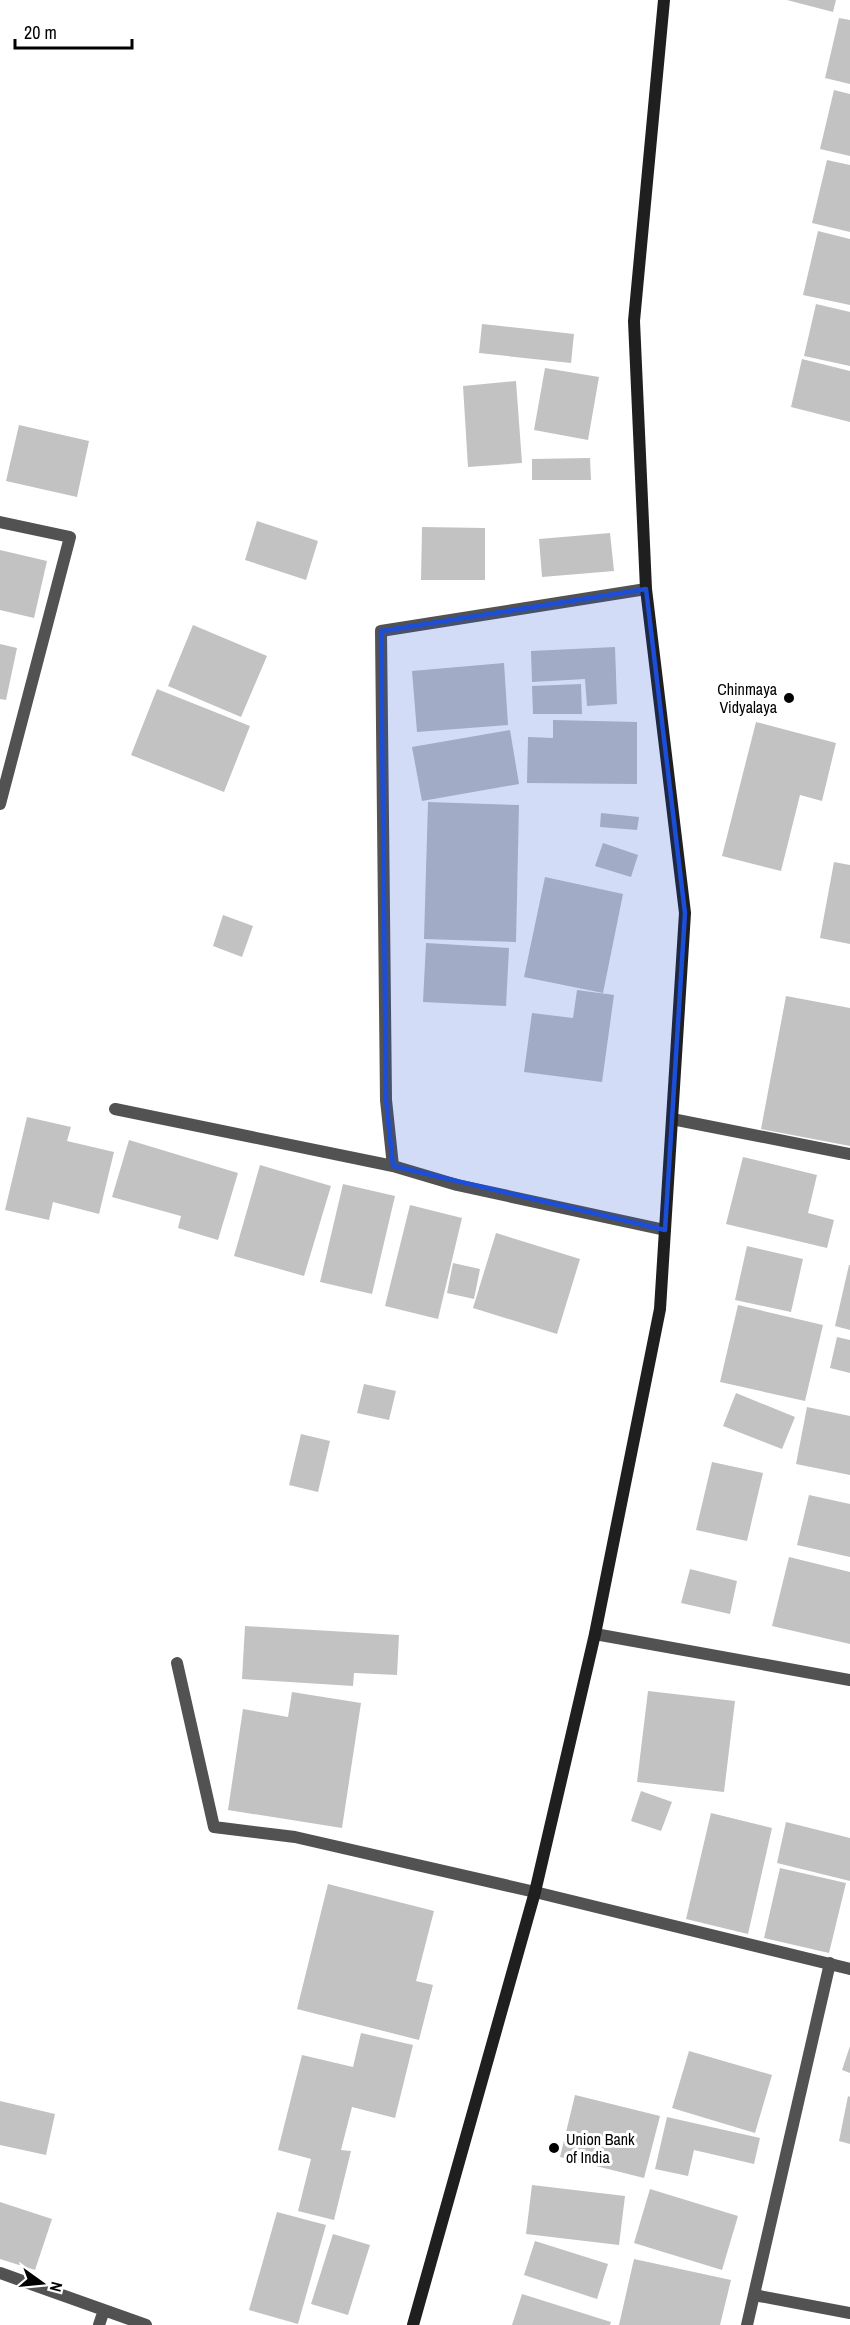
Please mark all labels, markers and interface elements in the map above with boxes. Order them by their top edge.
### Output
scale bar [15,12,132,50]
text: 20 m [24,20,57,45]
place label: Chinmaya Vidyalaya [717,678,778,718]
marker: Chinmaya Vidyalaya [782,691,796,705]
place label: Union Bank of India [566,2128,635,2168]
marker: Union Bank of India [547,2141,561,2155]
north arrow [12,2253,72,2313]
text: N [45,2279,68,2294]

